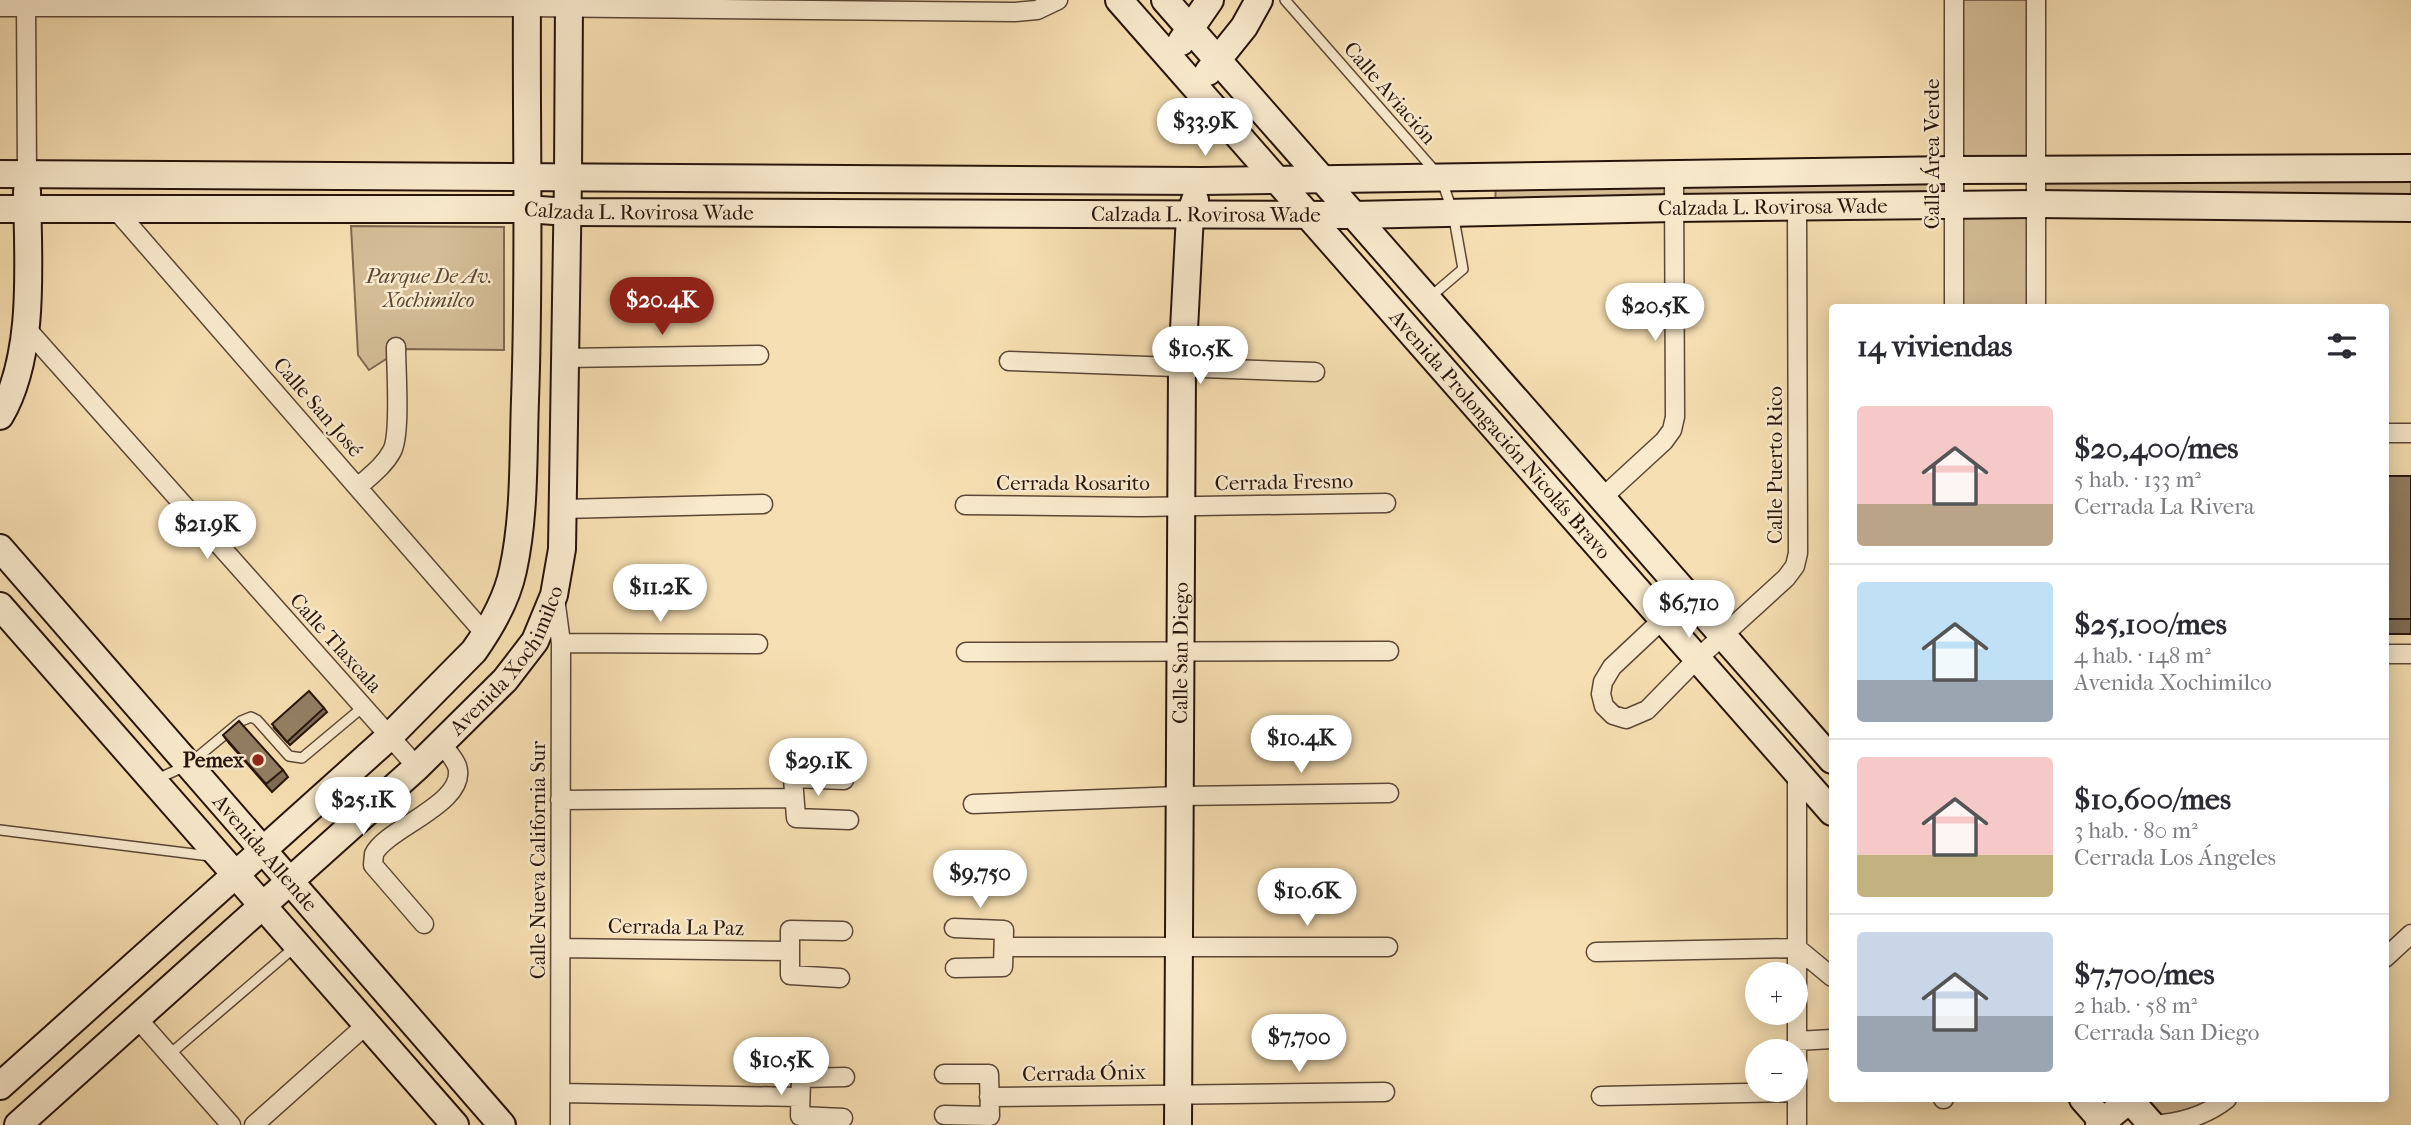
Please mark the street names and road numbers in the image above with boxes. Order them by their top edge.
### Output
street label: Calle Aviación [1339,37,1441,149]
street label: Calle Área Verde [1920,79,1944,229]
street label: Calzada L. Rovirosa Wade [1658,194,1888,220]
street label: Calzada L. Rovirosa Wade [523,197,754,225]
street label: Calzada L. Rovirosa Wade [1091,202,1321,227]
street label: Avenida Prolongación Nicolás Bravo [1384,304,1616,564]
street label: Calle San José [268,352,368,462]
street label: Calle Puerto Rico [1763,386,1787,544]
street label: Cerrada Fresno [1214,469,1354,495]
street label: Cerrada Rosarito [996,471,1150,495]
street label: Calle San Diego [1168,582,1193,724]
street label: Avenida Xochimilco [444,585,567,741]
street label: Calle Tlaxcala [285,588,387,698]
street label: Calle Nueva California Sur [526,741,550,979]
street label: Avenida Allende [207,789,322,916]
street label: Cerrada La Paz [608,914,744,940]
street label: Cerrada Ónix [1022,1059,1146,1086]

